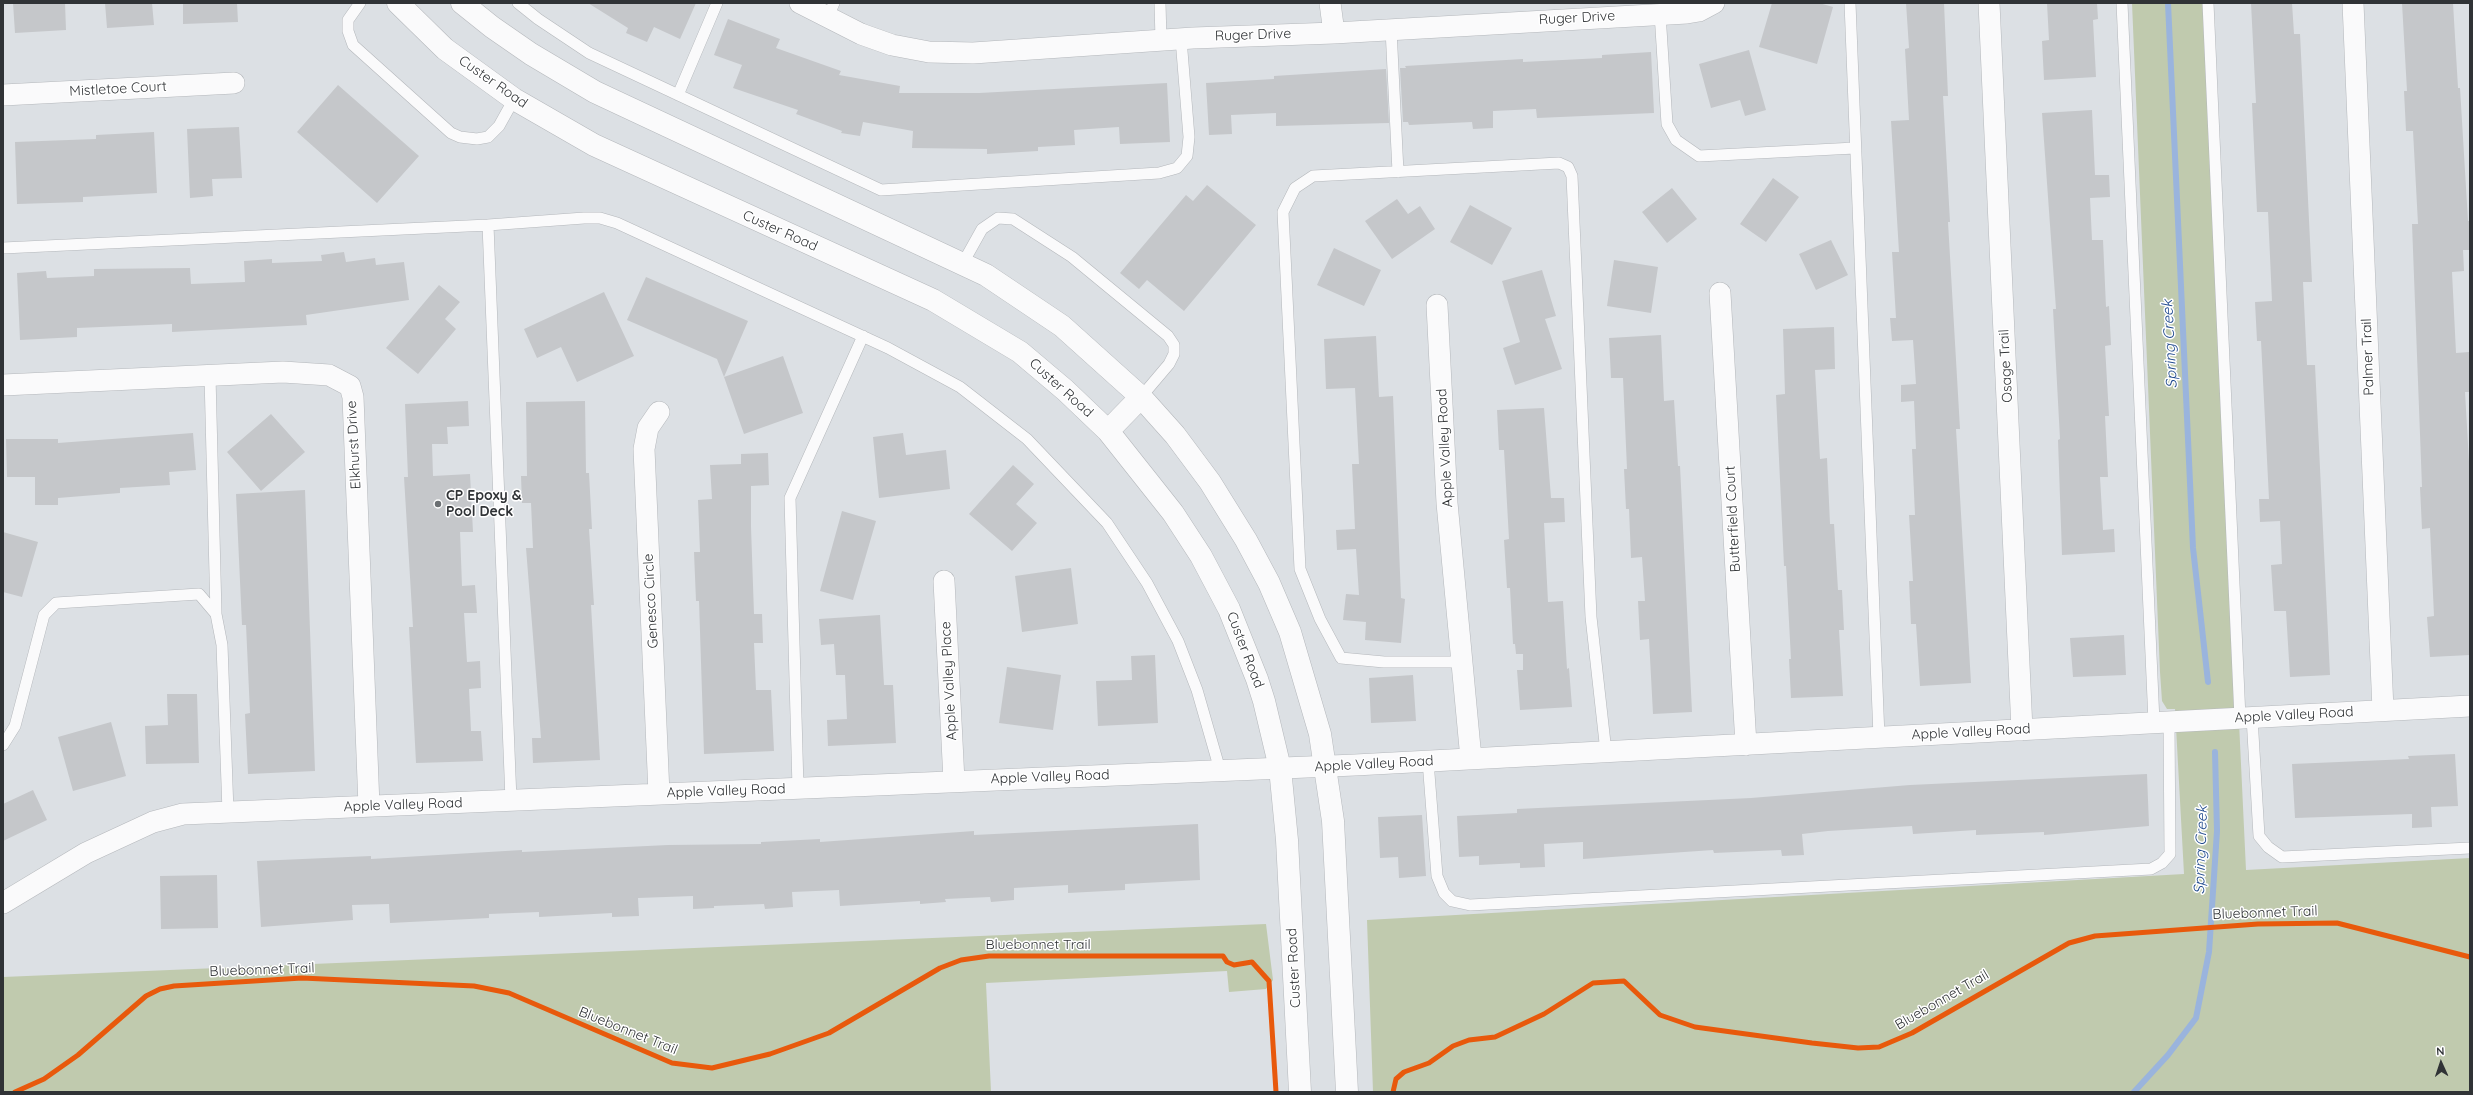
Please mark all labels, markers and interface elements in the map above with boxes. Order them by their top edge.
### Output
street label: Ruger Drive [1538,8,1616,28]
street label: Ruger Drive [1215,25,1291,45]
street label: Custer Road [455,52,531,112]
street label: Mistletoe Court [69,78,167,100]
street label: Custer Road [740,207,820,255]
water label: Spring Creek [2159,299,2181,389]
street label: Palmer Trail [2358,318,2378,396]
street label: Osage Trail [1996,329,2016,403]
street label: Custer Road [1026,355,1096,421]
street label: Apple Valley Road [1433,388,1457,508]
street label: Elkhurst Drive [343,400,365,490]
street label: Butterfield Court [1722,465,1744,573]
place label: CP Epoxy & Pool Deck [446,488,522,520]
marker: CP Epoxy & Pool Deck [433,499,443,509]
street label: Genesco Circle [640,553,662,649]
street label: Custer Road [1223,610,1267,690]
street label: Apple Valley Place [937,621,961,741]
street label: Apple Valley Road [2234,703,2354,727]
street label: Apple Valley Road [1911,720,2031,744]
street label: Apple Valley Road [1314,752,1434,776]
street label: Apple Valley Road [990,767,1110,787]
street label: Apple Valley Road [666,781,786,801]
street label: Apple Valley Road [343,795,463,815]
water label: Spring Creek [2190,805,2212,895]
street label: Bluebonnet Trail [2212,903,2318,923]
street label: Custer Road [1284,928,1304,1008]
street label: Bluebonnet Trail [985,937,1091,953]
street label: Bluebonnet Trail [209,960,315,980]
street label: Bluebonnet Trail [1892,966,1992,1034]
street label: Bluebonnet Trail [576,1004,680,1058]
north arrow [2421,1043,2461,1083]
text: N [2436,1044,2445,1058]

